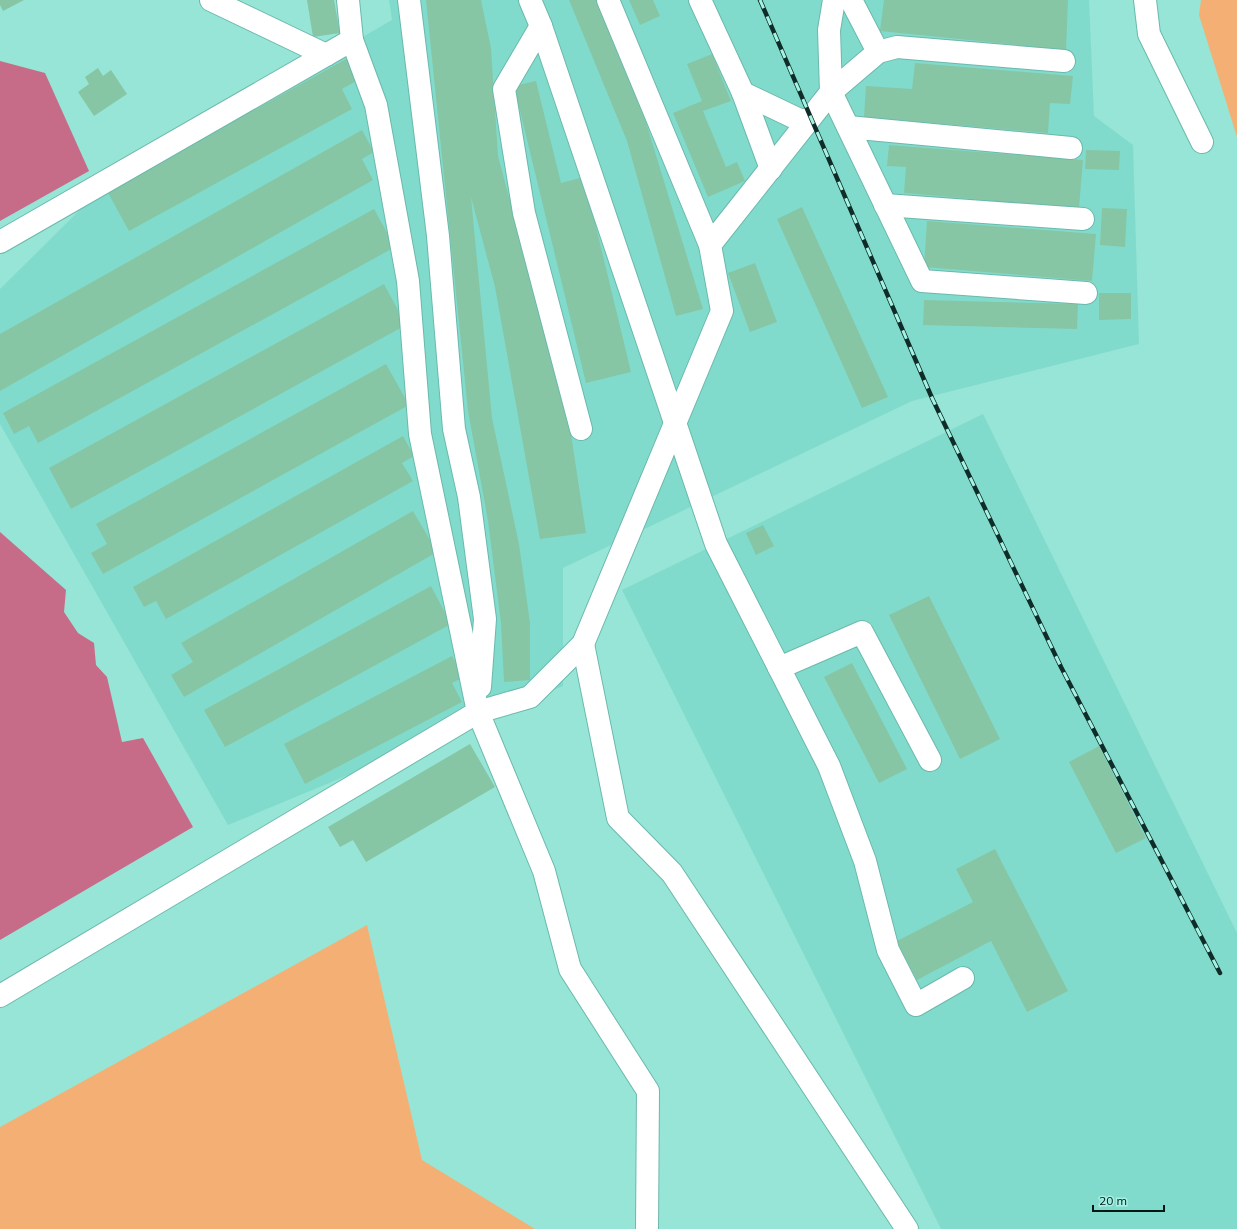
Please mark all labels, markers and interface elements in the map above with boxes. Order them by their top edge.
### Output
scale bar [1093,1187,1164,1213]
text: 20 m [1099,1193,1127,1208]

